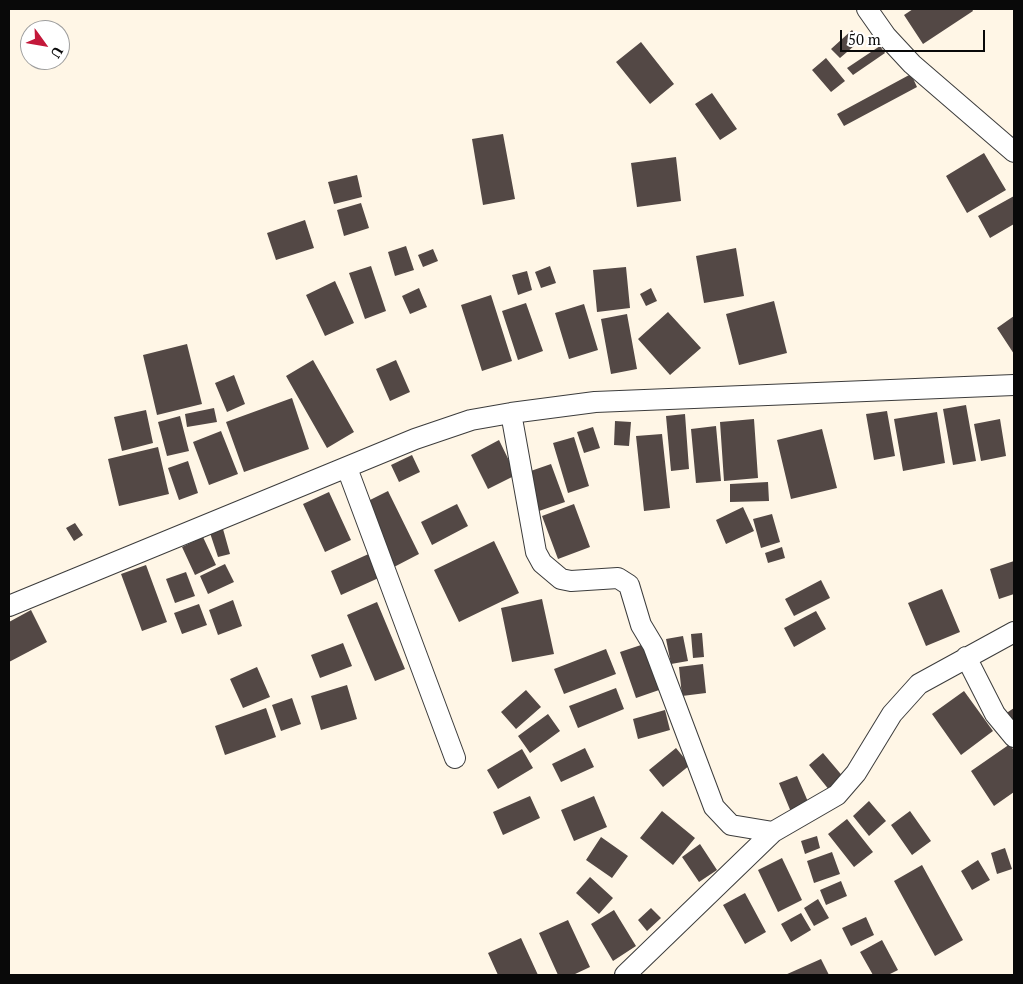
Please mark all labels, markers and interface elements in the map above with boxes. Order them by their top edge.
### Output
north arrow [20,20,70,70]
scale bar [843,20,988,52]
text: 50 m [848,29,881,49]
text: U [47,43,68,62]

